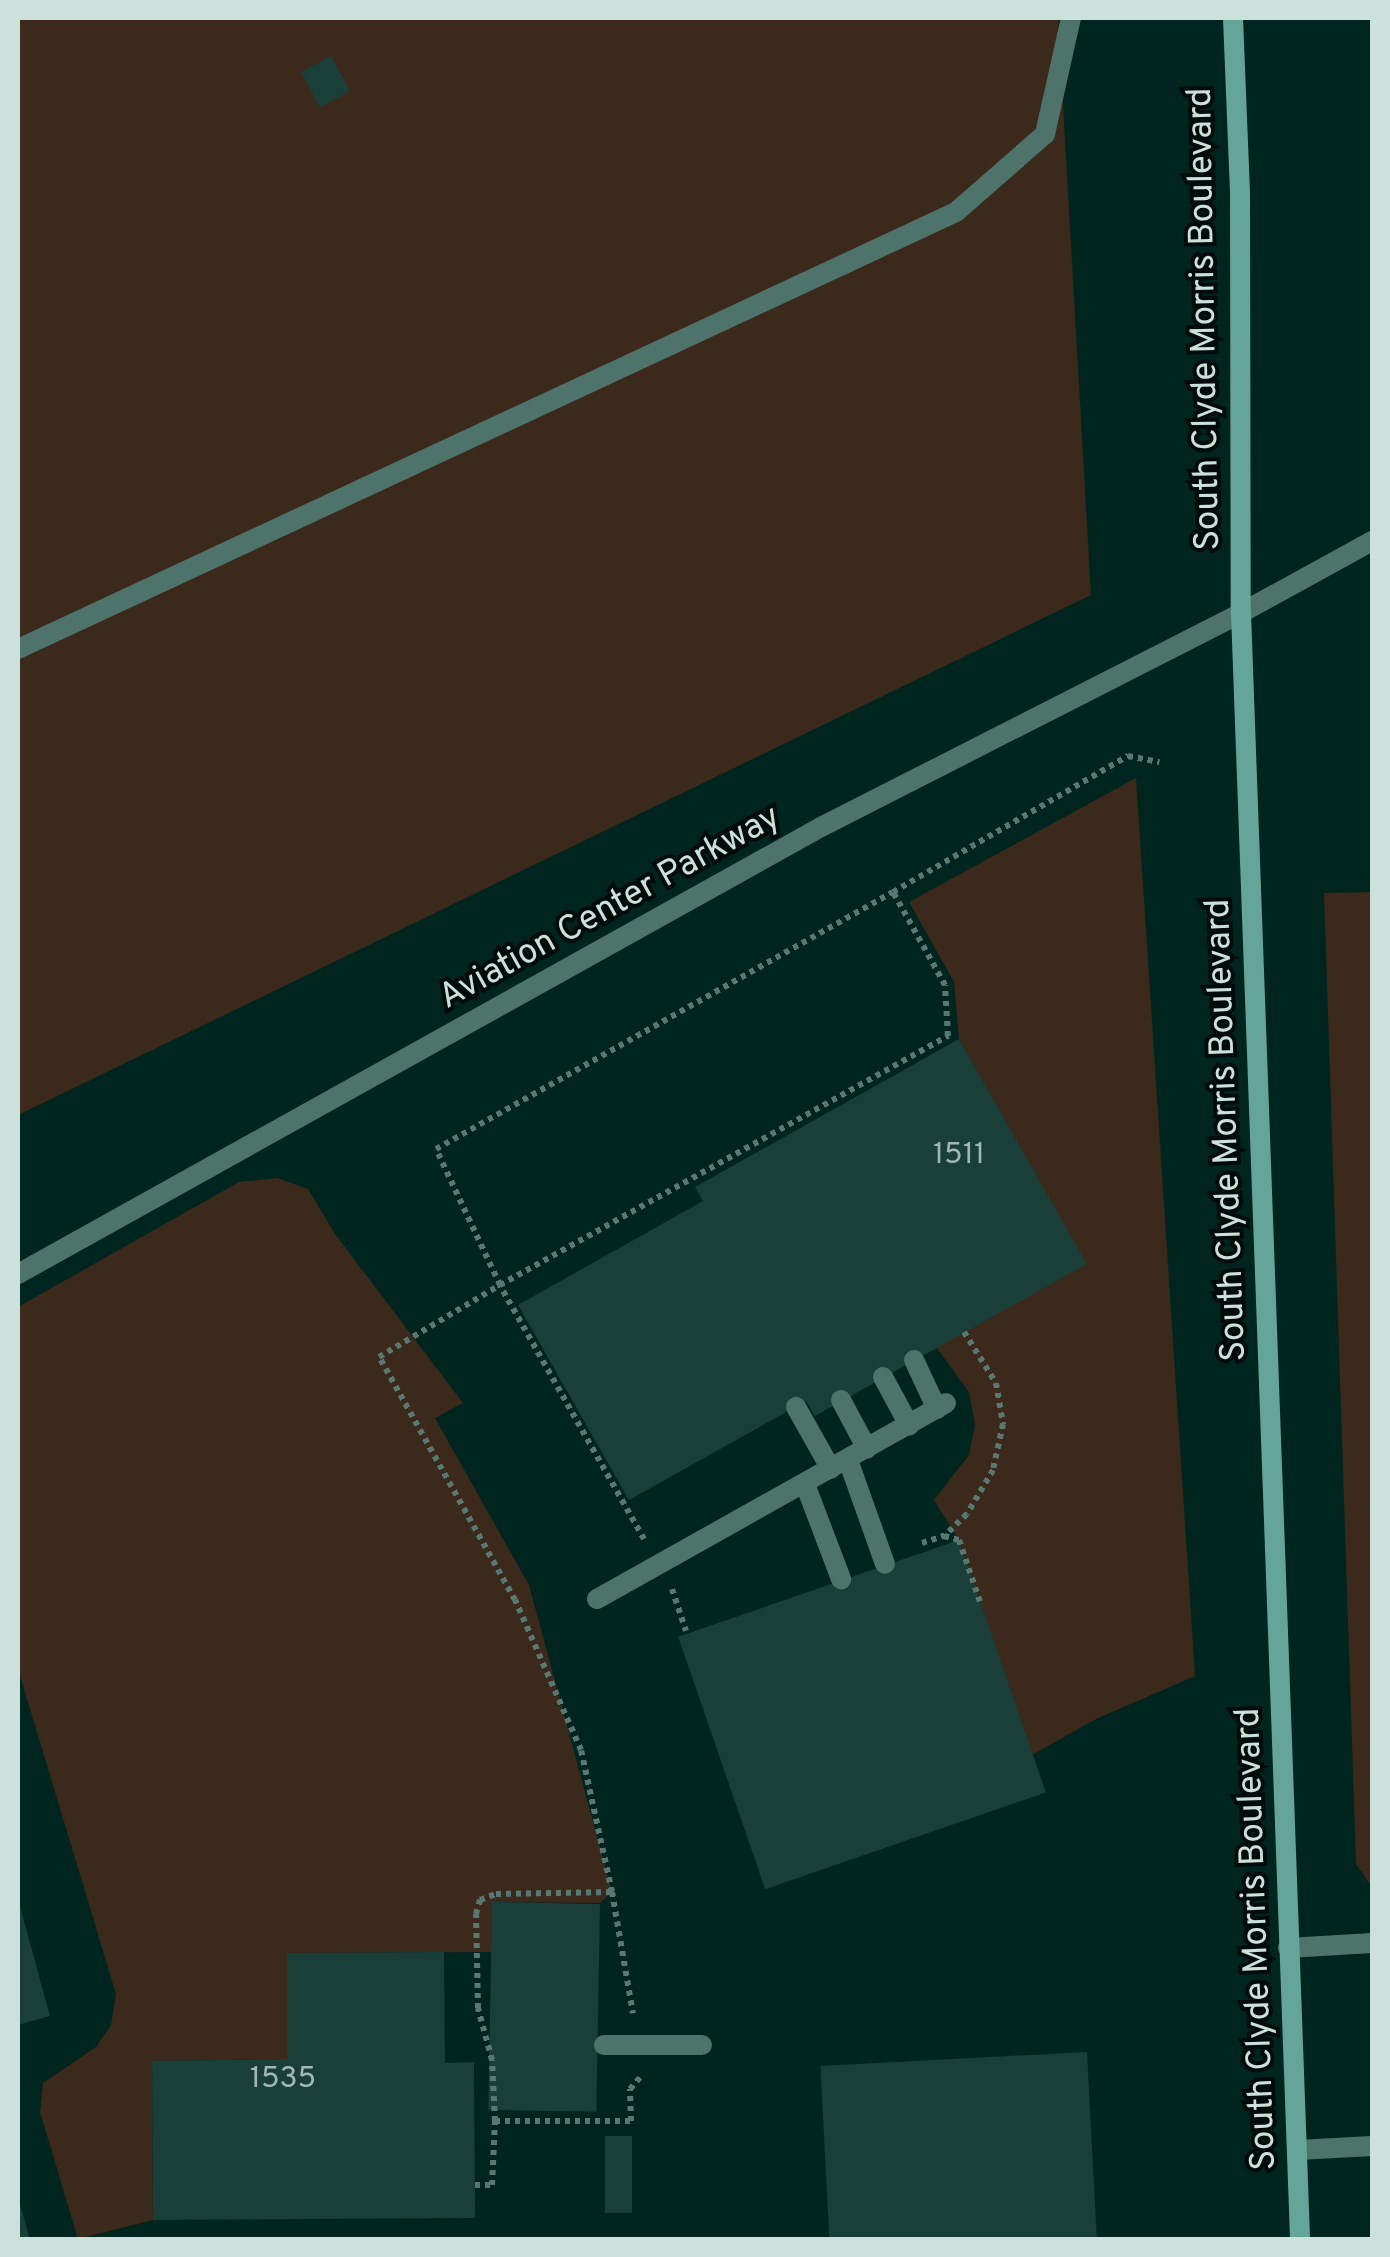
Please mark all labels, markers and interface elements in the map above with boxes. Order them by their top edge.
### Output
street label: South Clyde Morris Boulevard [1180,87,1230,551]
street label: Aviation Center Parkway [432,797,788,1019]
street label: South Clyde Morris Boulevard [1198,898,1256,1362]
house number: 1511 [933,1138,985,1174]
street label: South Clyde Morris Boulevard [1228,1707,1286,2171]
house number: 1535 [250,2062,316,2098]

